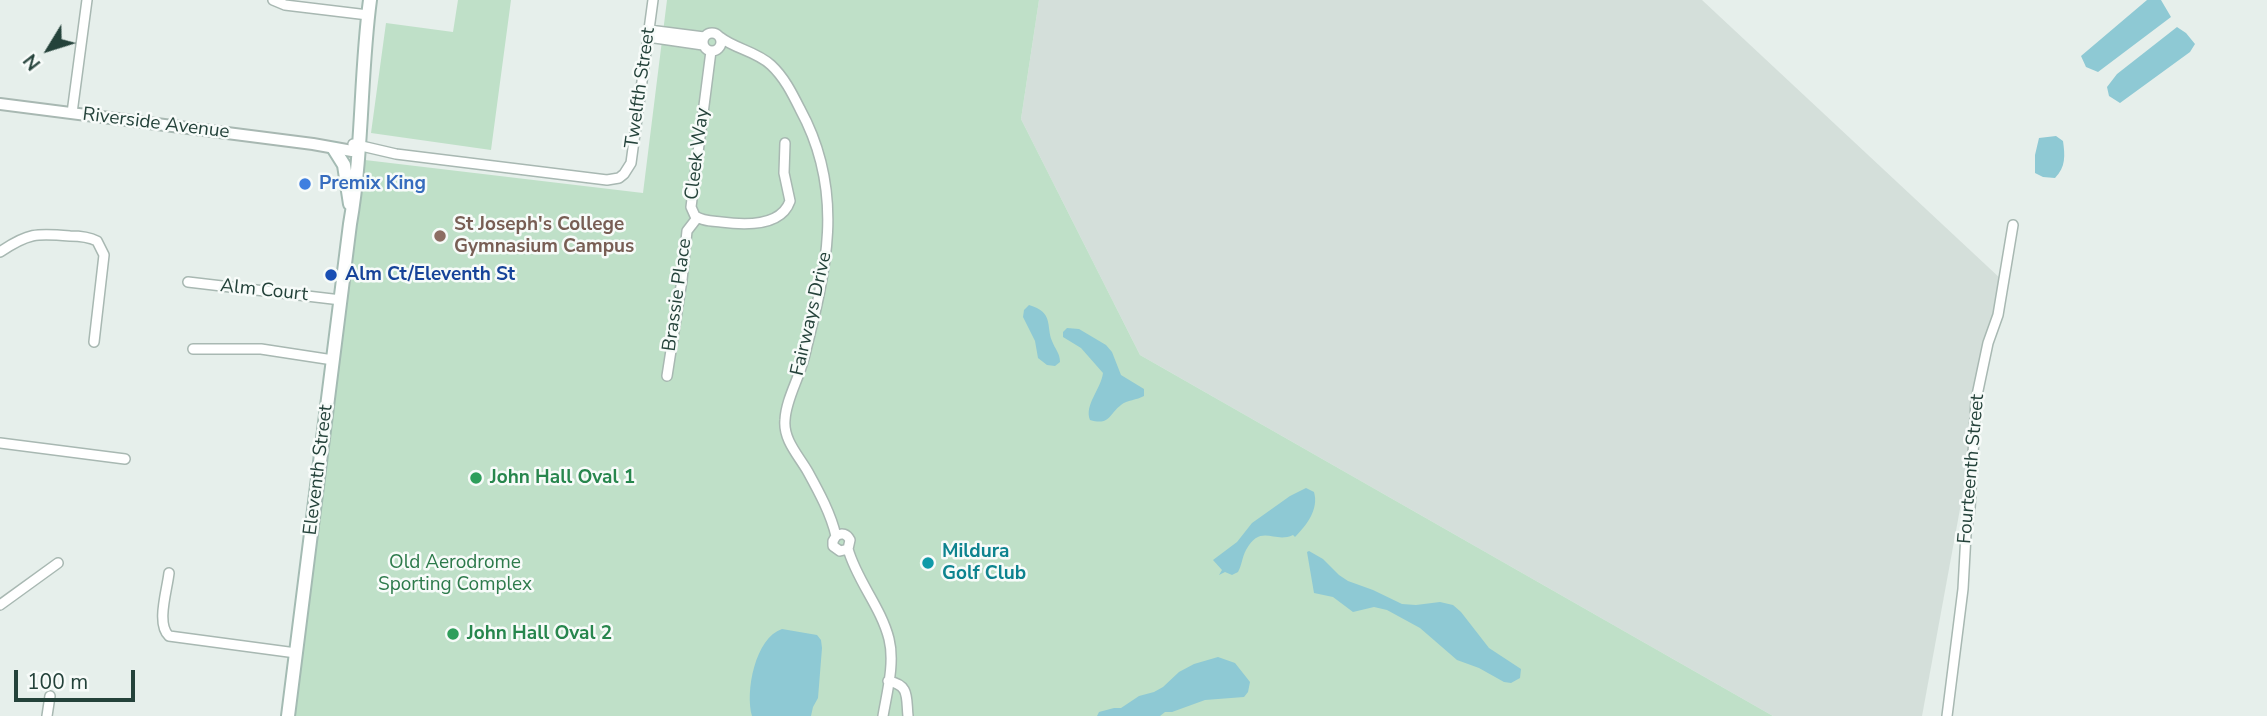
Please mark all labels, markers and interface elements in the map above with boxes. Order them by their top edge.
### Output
north arrow [14,14,84,84]
street label: Twelfth Street [621,26,661,150]
text: N [18,48,47,76]
street label: Riverside Avenue [81,104,231,144]
street label: Cleek Way [681,107,715,201]
place label: Premix King [319,173,426,195]
marker: Premix King [297,176,313,192]
place label: St Joseph's College Gymnasium Campus [454,214,634,258]
marker: St Joseph's College Gymnasium Campus [432,228,448,244]
street label: Brassie Place [659,237,697,353]
street label: Fairways Drive [787,250,837,378]
place label: Alm Ct/Eleventh St [345,264,515,286]
marker: Alm Ct/Eleventh St [323,267,339,283]
street label: Alm Court [219,275,309,307]
street label: Fourteenth Street [1954,393,1990,545]
street label: Eleventh Street [300,403,338,537]
place label: John Hall Oval 1 [490,467,635,489]
marker: John Hall Oval 1 [468,470,484,486]
place label: Mildura Golf Club [942,541,1026,585]
park label: Old Aerodrome Sporting Complex [378,552,532,596]
marker: Mildura Golf Club [920,555,936,571]
place label: John Hall Oval 2 [467,623,612,645]
marker: John Hall Oval 2 [445,626,461,642]
scale bar [18,656,138,700]
text: 100 m [27,668,88,696]

